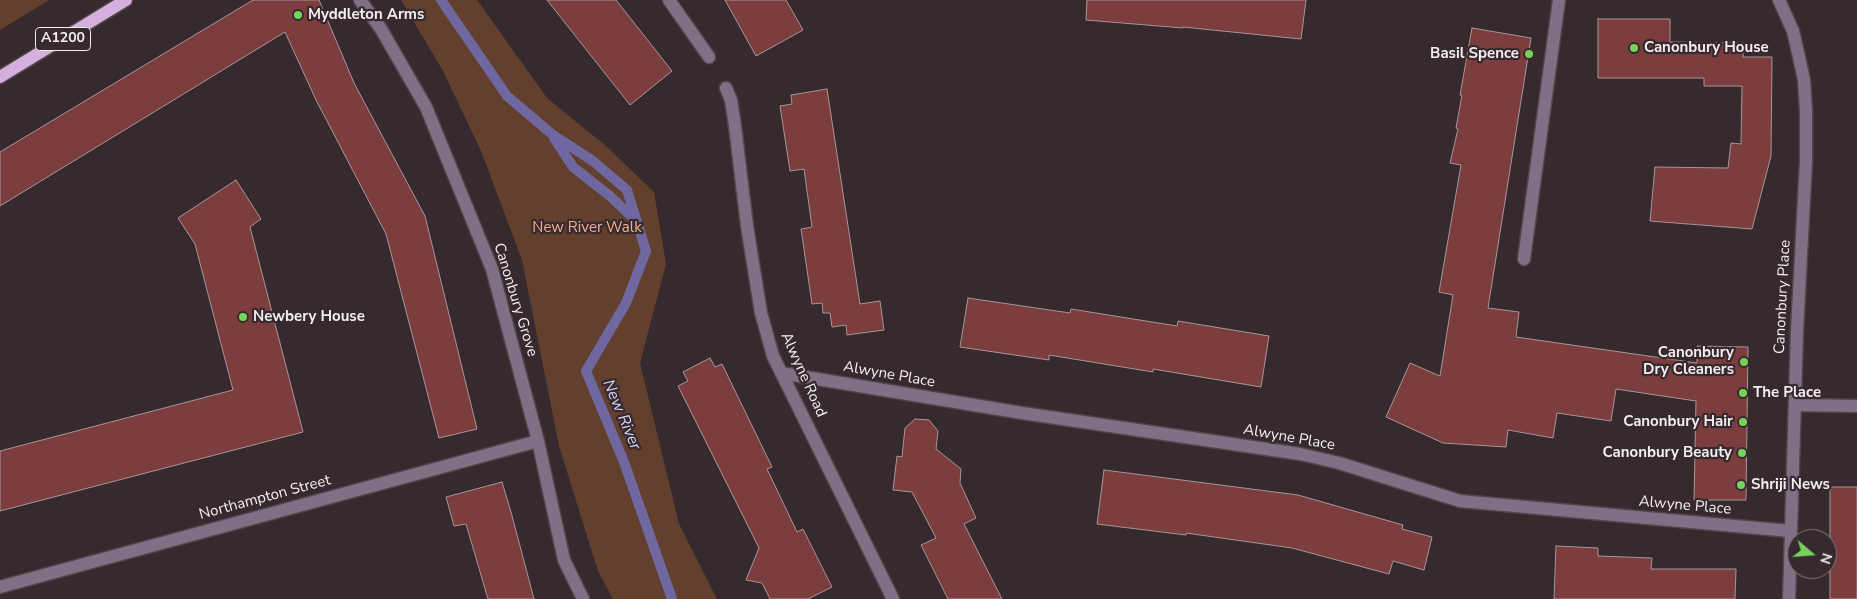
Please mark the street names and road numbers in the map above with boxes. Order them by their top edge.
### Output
road number: A1200 [36,28,90,50]
street label: Canonbury Place [1771,239,1795,355]
street label: Canonbury Grove [489,241,541,359]
street label: Alwyne Road [776,330,830,420]
street label: Alwyne Place [842,358,936,392]
street label: Alwyne Place [1242,421,1336,455]
street label: Northampton Street [197,472,333,524]
street label: Alwyne Place [1638,493,1732,519]

